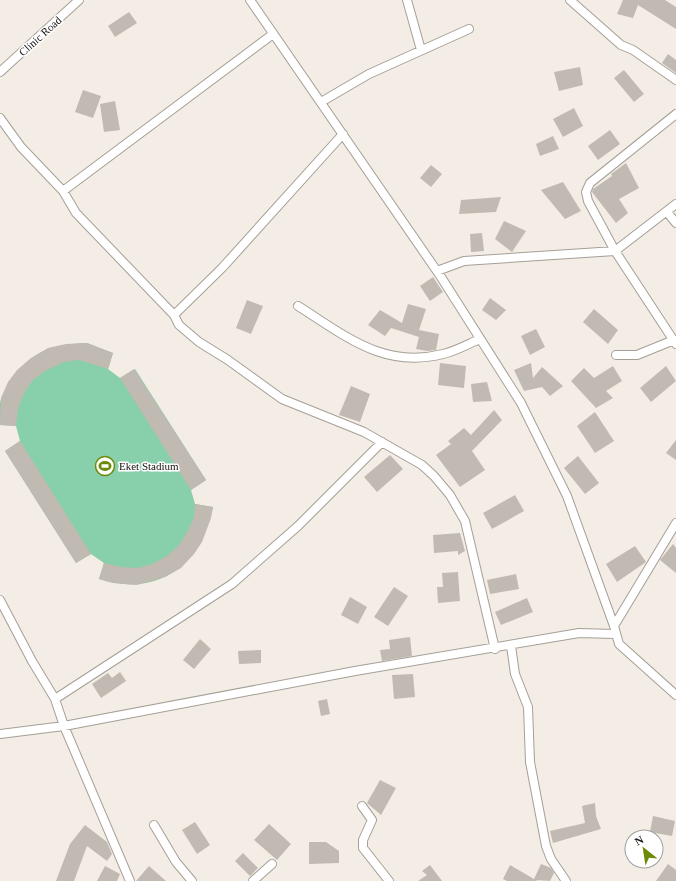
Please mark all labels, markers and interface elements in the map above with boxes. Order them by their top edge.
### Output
street label: Clinic Road [16,14,64,58]
sports icon: Eket Stadium [94,455,116,477]
place label: Eket Stadium [119,460,179,472]
north arrow [624,829,664,869]
text: N [633,833,645,848]

